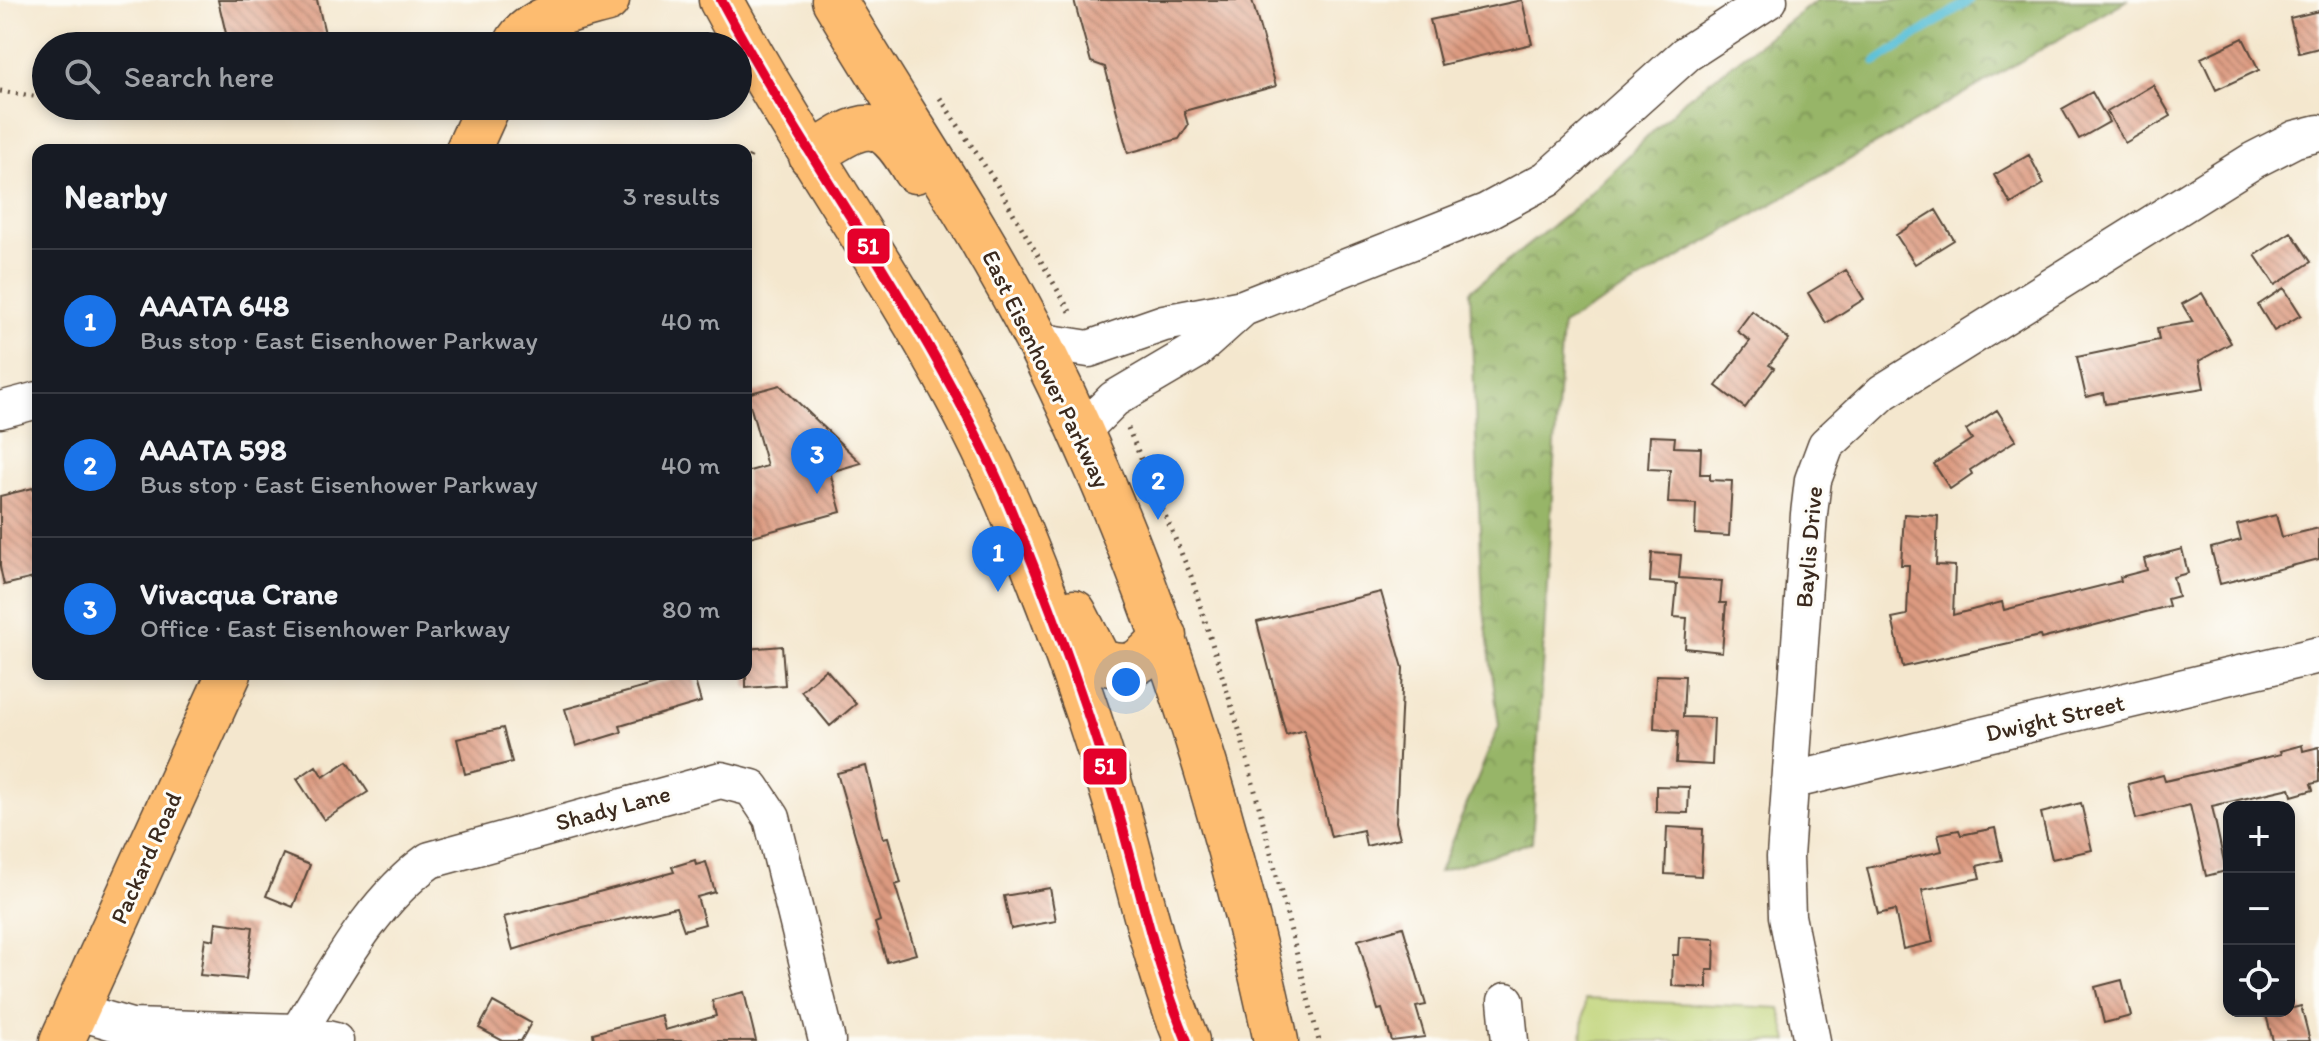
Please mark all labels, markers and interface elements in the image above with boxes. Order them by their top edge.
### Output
search box [32,32,752,120]
icon: search [60,54,104,98]
text: Search here [124,58,274,95]
text: Nearby [64,176,167,217]
text: 3 results [623,180,720,212]
line badge: 51 [846,227,891,265]
text: 51 [857,233,880,260]
street label: East Eisenhower Parkway [976,245,1117,493]
text: AAATA 648 [140,287,289,324]
text: 1 [84,305,96,337]
text: 40 m [661,305,720,337]
text: Bus stop · East Eisenhower Parkway [140,324,538,356]
pin: 3 [791,428,843,494]
text: AAATA 598 [140,431,287,468]
text: 2 [83,449,97,481]
text: 40 m [661,449,720,481]
pin: 2 [1132,454,1184,520]
text: Bus stop · East Eisenhower Parkway [140,468,538,500]
street label: Baylis Drive [1789,485,1828,609]
pin: 1 [972,526,1024,592]
text: Vivacqua Crane [140,575,338,612]
text: 3 [83,593,97,625]
text: 80 m [662,593,720,625]
text: Office · East Eisenhower Parkway [140,612,510,644]
your location [1106,662,1146,702]
street label: Dwight Street [1983,687,2127,748]
line badge: 51 [1082,747,1128,786]
text: 51 [1094,753,1117,780]
street label: Shady Lane [552,778,673,837]
street label: Packard Road [104,787,188,928]
map controls [2223,801,2295,1017]
button: + [2223,801,2295,873]
button: − [2223,873,2295,945]
button: locate [2223,945,2295,1017]

